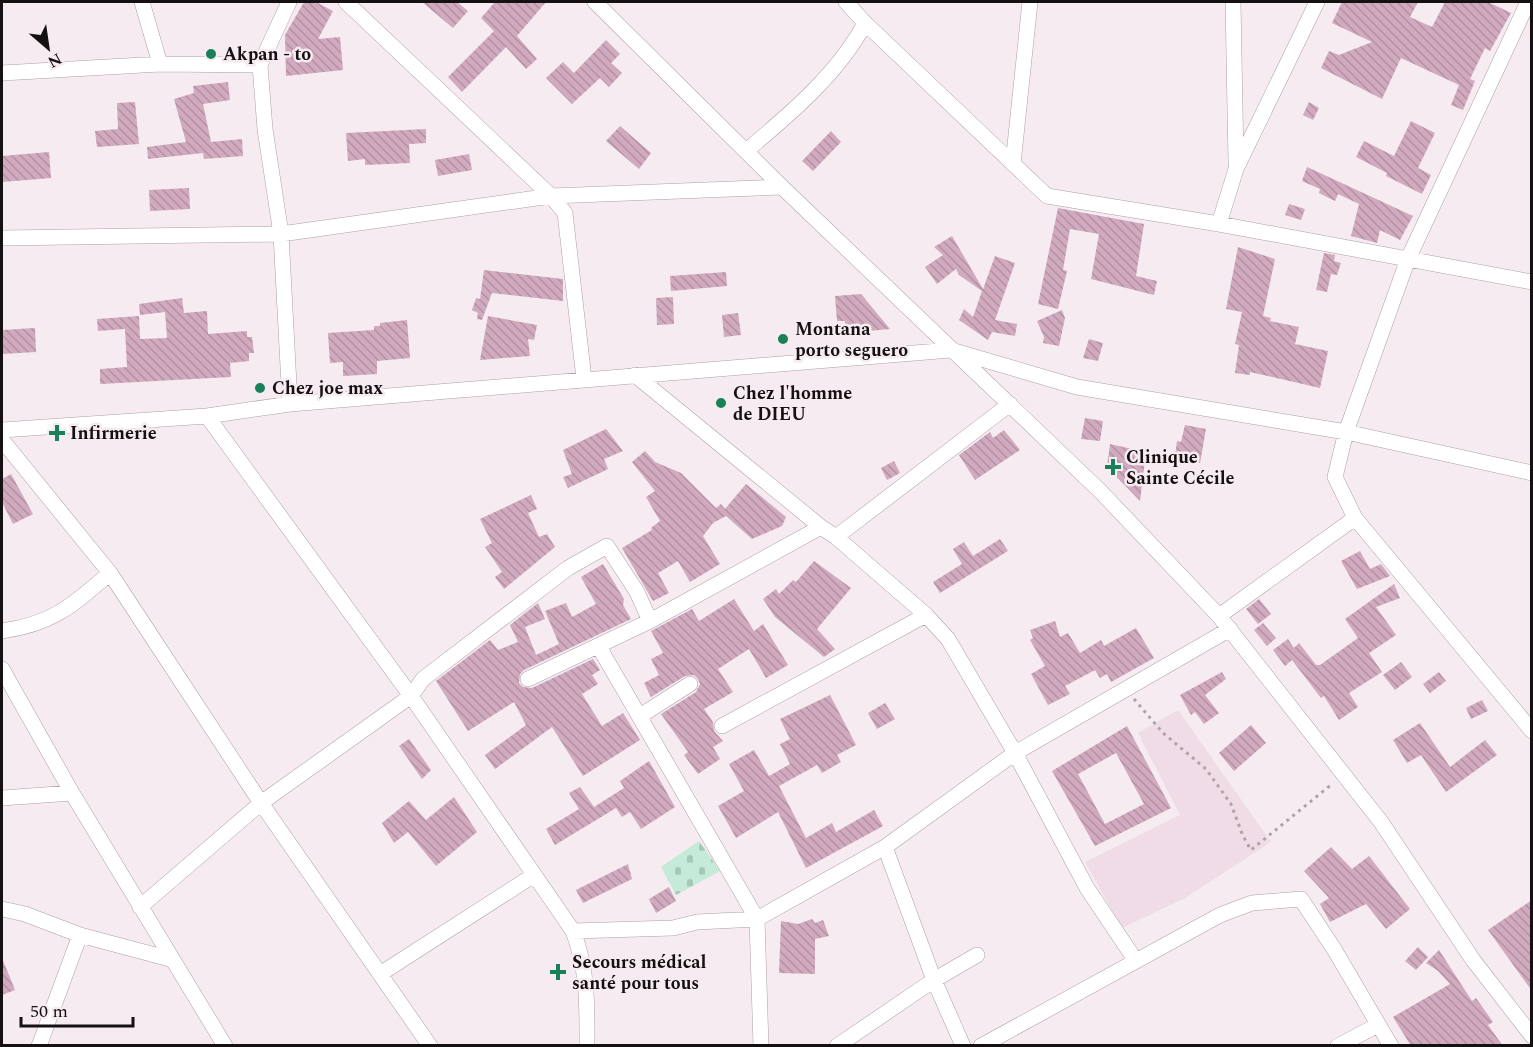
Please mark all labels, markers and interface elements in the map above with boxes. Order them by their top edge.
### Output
north arrow [18,18,78,78]
place label: Akpan - to [223,41,311,68]
text: N [43,47,66,74]
marker: Akpan - to [204,47,218,61]
place label: Montana porto seguero [795,316,908,364]
marker: Montana porto seguero [776,332,790,346]
place label: Chez joe max [272,375,383,402]
place label: Chez l'homme de DIEU [733,380,852,428]
marker: Chez joe max [253,381,267,395]
marker: Chez l'homme de DIEU [714,396,728,410]
place label: Infirmerie [70,420,157,447]
marker: Infirmerie [48,424,66,442]
place label: Clinique Sainte Cécile [1126,444,1235,492]
marker: Clinique Sainte Cécile [1104,458,1122,476]
place label: Secours médical santé pour tous [572,949,707,997]
marker: Secours médical santé pour tous [549,963,567,981]
scale bar [21,990,134,1028]
text: 50 m [30,998,68,1025]

